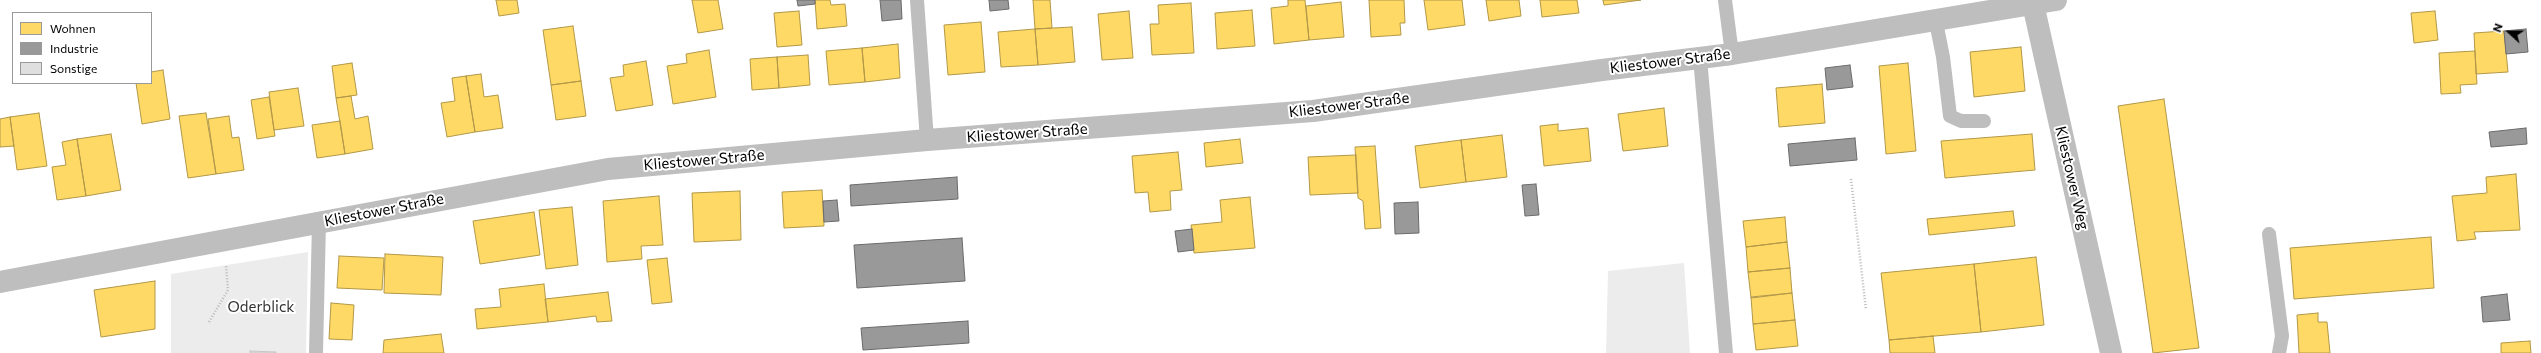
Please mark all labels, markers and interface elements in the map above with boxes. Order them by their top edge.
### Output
legend [12,12,152,84]
north arrow [2489,12,2529,52]
text: Wohnen [50,21,96,35]
text: N [2490,21,2505,34]
text: Industrie [50,41,98,55]
street label: Kliestower Straße [1609,45,1731,77]
text: Sonstige [50,61,97,75]
street label: Kliestower Straße [1288,89,1410,121]
street label: Kliestower Straße [966,120,1088,146]
street label: Kliestower Weg [2051,124,2093,232]
street label: Kliestower Straße [643,146,765,174]
street label: Kliestower Straße [323,190,445,230]
park label: Oderblick [228,298,294,316]

